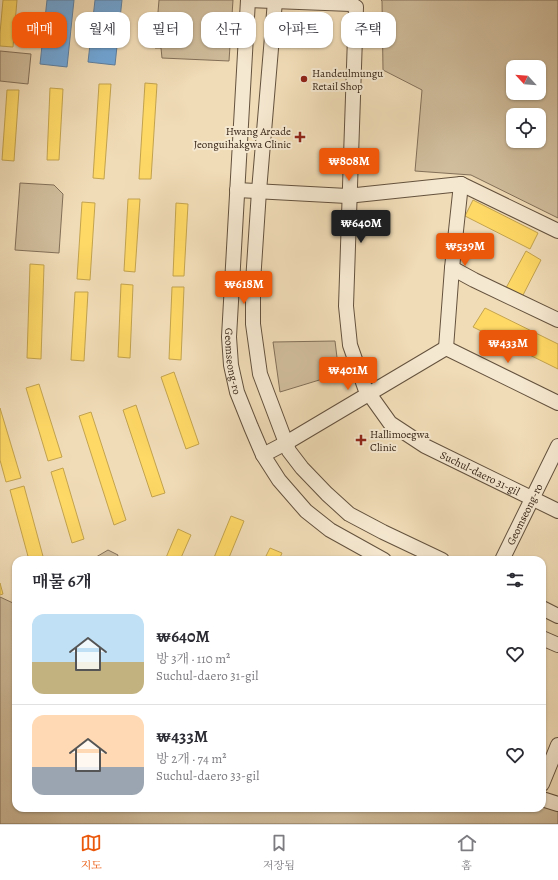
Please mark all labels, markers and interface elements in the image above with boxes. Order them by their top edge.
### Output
chip: 매매 [12,12,67,48]
chip: 월세 [75,12,130,48]
chip: 필터 [138,12,193,48]
chip: 신규 [201,12,256,48]
chip: 아파트 [264,12,333,48]
chip: 주택 [341,12,396,48]
north arrow [506,60,546,100]
map controls [506,60,546,148]
place label: Handeulmungu Retail Shop [312,66,383,94]
marker: Handeulmungu Retail Shop [299,74,309,84]
button: locate [506,108,546,148]
place label: Hwang Arcade Jeonguihakgwa Clinic [194,124,291,152]
marker: Hwang Arcade Jeonguihakgwa Clinic [294,131,306,143]
pin: ₩808M [321,148,377,182]
text: ₩808M [328,152,370,169]
pin: ₩640M [333,210,389,244]
text: ₩640M [340,214,382,231]
pin: ₩539M [437,233,493,267]
text: ₩539M [445,237,485,254]
pin: ₩618M [216,271,272,305]
text: ₩618M [224,275,264,292]
street label: Geomseong-ro [221,328,245,396]
pin: ₩433M [480,330,536,364]
text: ₩433M [488,334,528,351]
pin: ₩401M [320,357,376,391]
text: ₩401M [328,361,368,378]
place label: Hallimoegwa Clinic [370,427,430,455]
marker: Hallimoegwa Clinic [355,434,367,446]
street label: Suchul-daero 31-gil [438,447,523,499]
street label: Geomseong-ro [503,480,546,548]
icon: filters [504,569,526,591]
text: 매물 6개 [32,570,92,593]
text: ₩640M [156,625,210,648]
icon: home [64,630,112,678]
icon: heart [504,643,526,665]
text: 방 3개 · 110 m² [156,650,230,667]
text: Suchul-daero 31-gil [156,667,258,684]
text: ₩433M [156,725,208,748]
icon: home [64,731,112,779]
icon: heart [504,744,526,766]
text: 방 2개 · 74 m² [156,750,227,767]
text: Suchul-daero 33-gil [156,767,259,784]
tab: 지도 [80,832,102,873]
tab: 저장됨 [263,832,295,873]
tab: 홈 [456,832,478,873]

